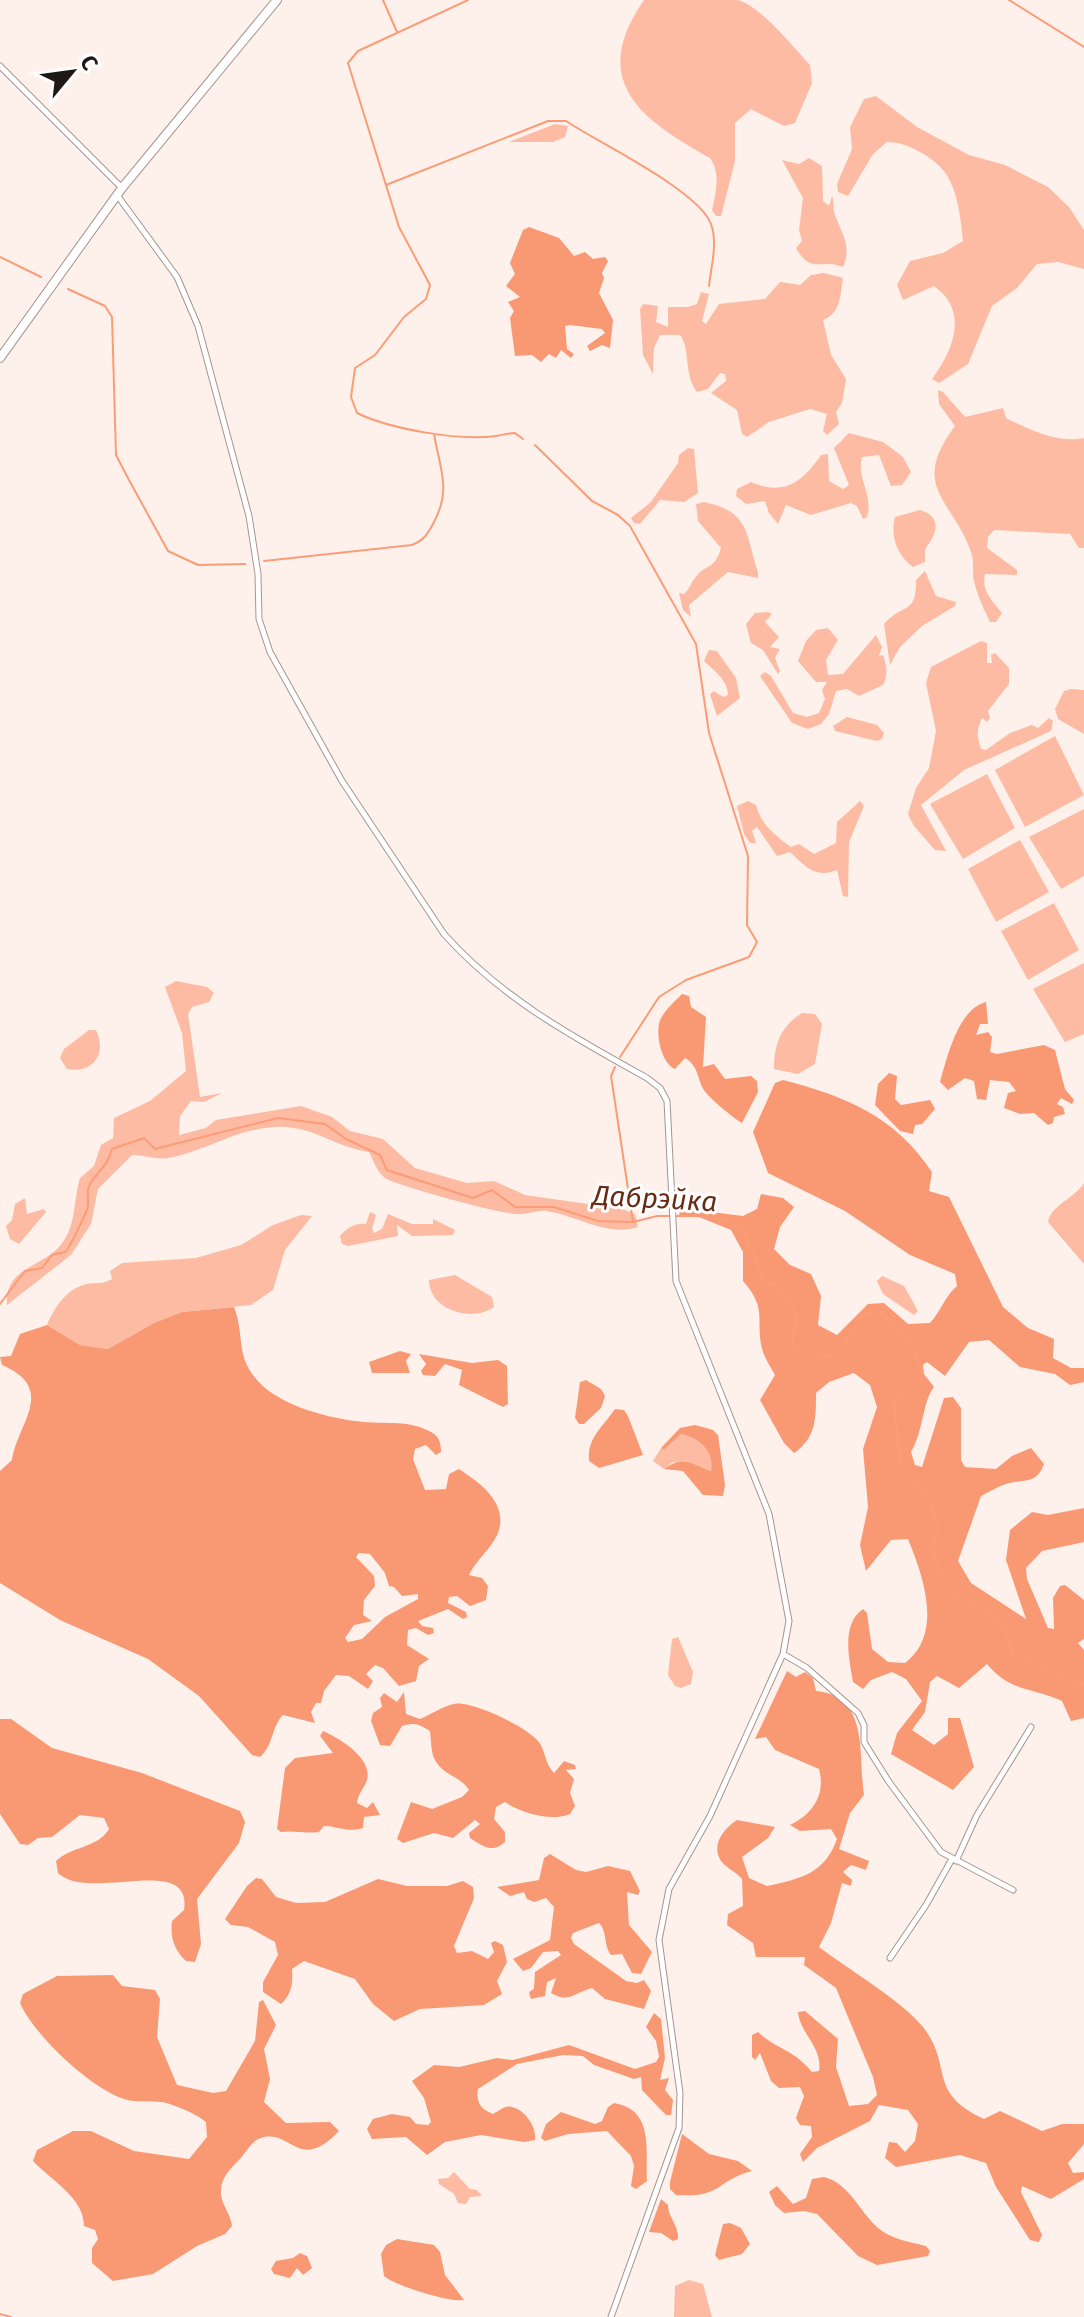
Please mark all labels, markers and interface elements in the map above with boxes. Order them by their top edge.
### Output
north arrow [32,32,112,112]
text: С [74,50,104,75]
water label: Дабрэйка [590,1179,718,1218]

